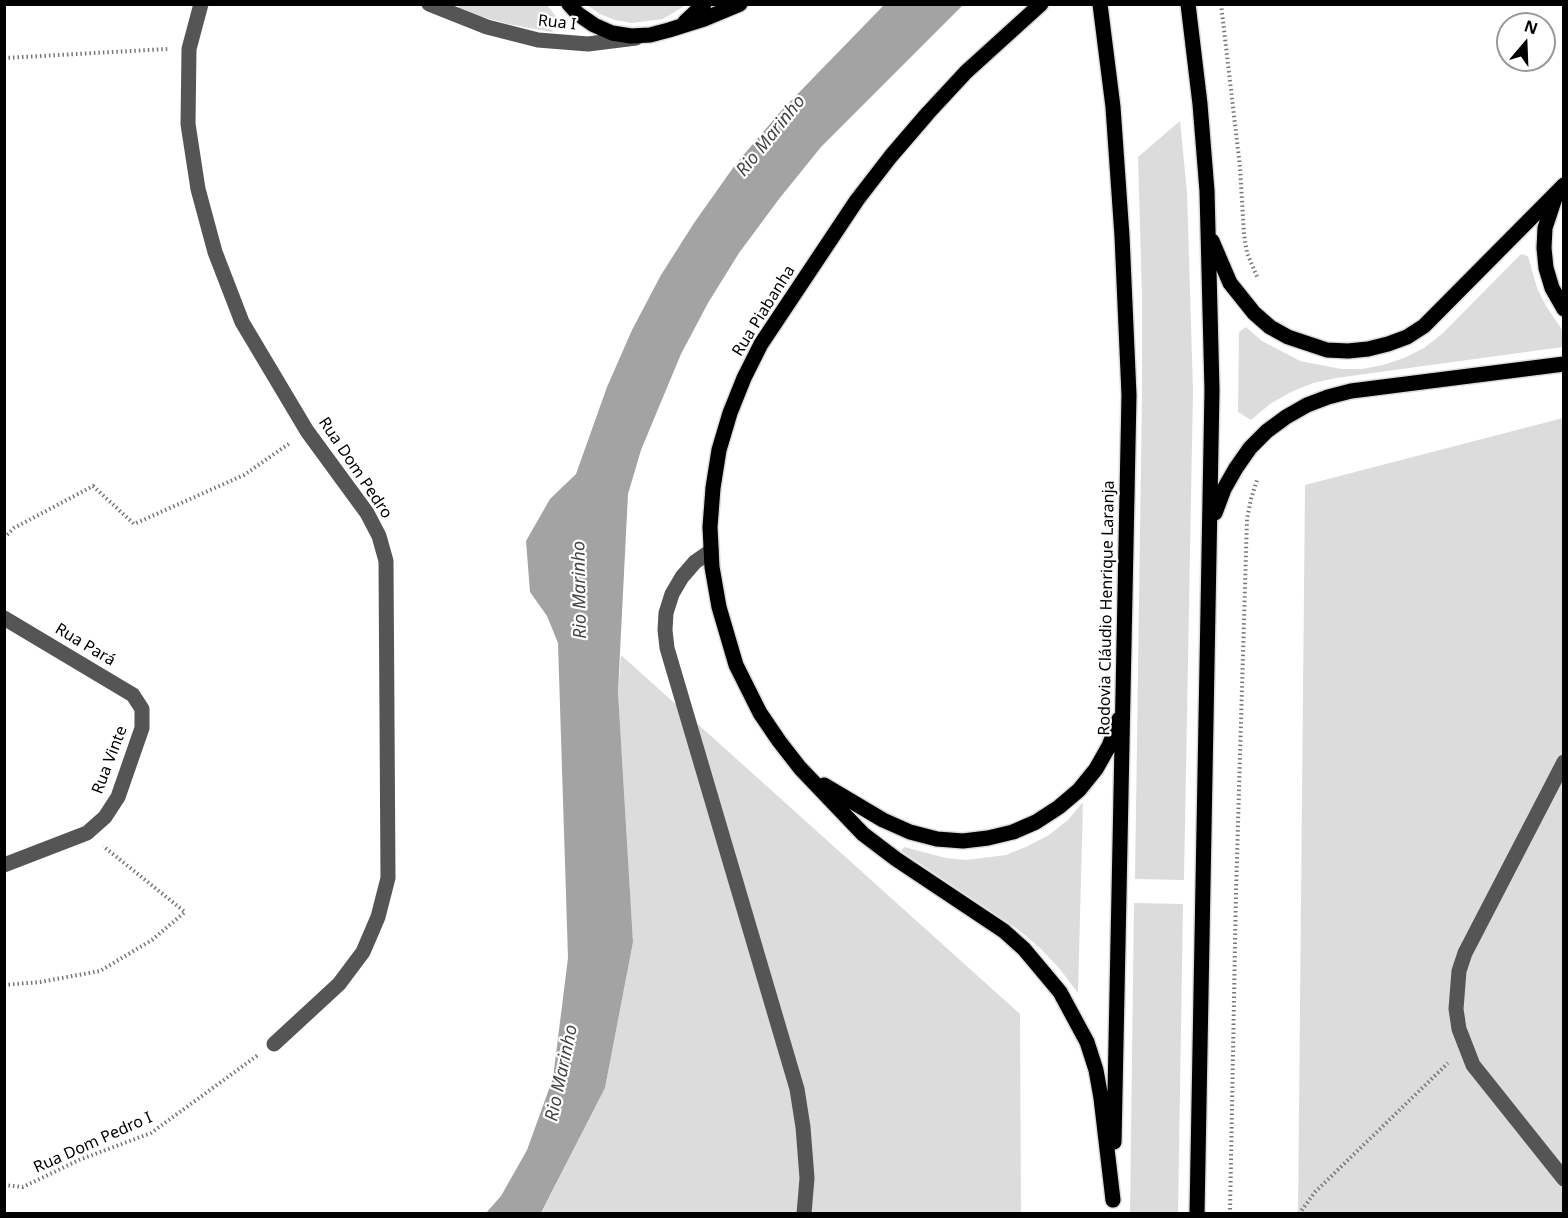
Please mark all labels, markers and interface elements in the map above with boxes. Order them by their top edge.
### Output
street label: Rua I [537,11,577,35]
north arrow [1496,12,1556,72]
text: N [1521,14,1541,39]
water label: Rio Marinho [732,91,810,181]
street label: Rua Piabanha [728,262,800,360]
street label: Rua Dom Pedro [314,414,396,522]
street label: Rodovia Cláudio Henrique Laranja [1095,480,1119,736]
water label: Rio Marinho [568,541,592,639]
street label: Rua Pará [51,620,119,670]
street label: Rua Vinte [88,723,132,797]
water label: Rio Marinho [541,1023,583,1123]
street label: Rua Dom Pedro I [31,1108,155,1178]

